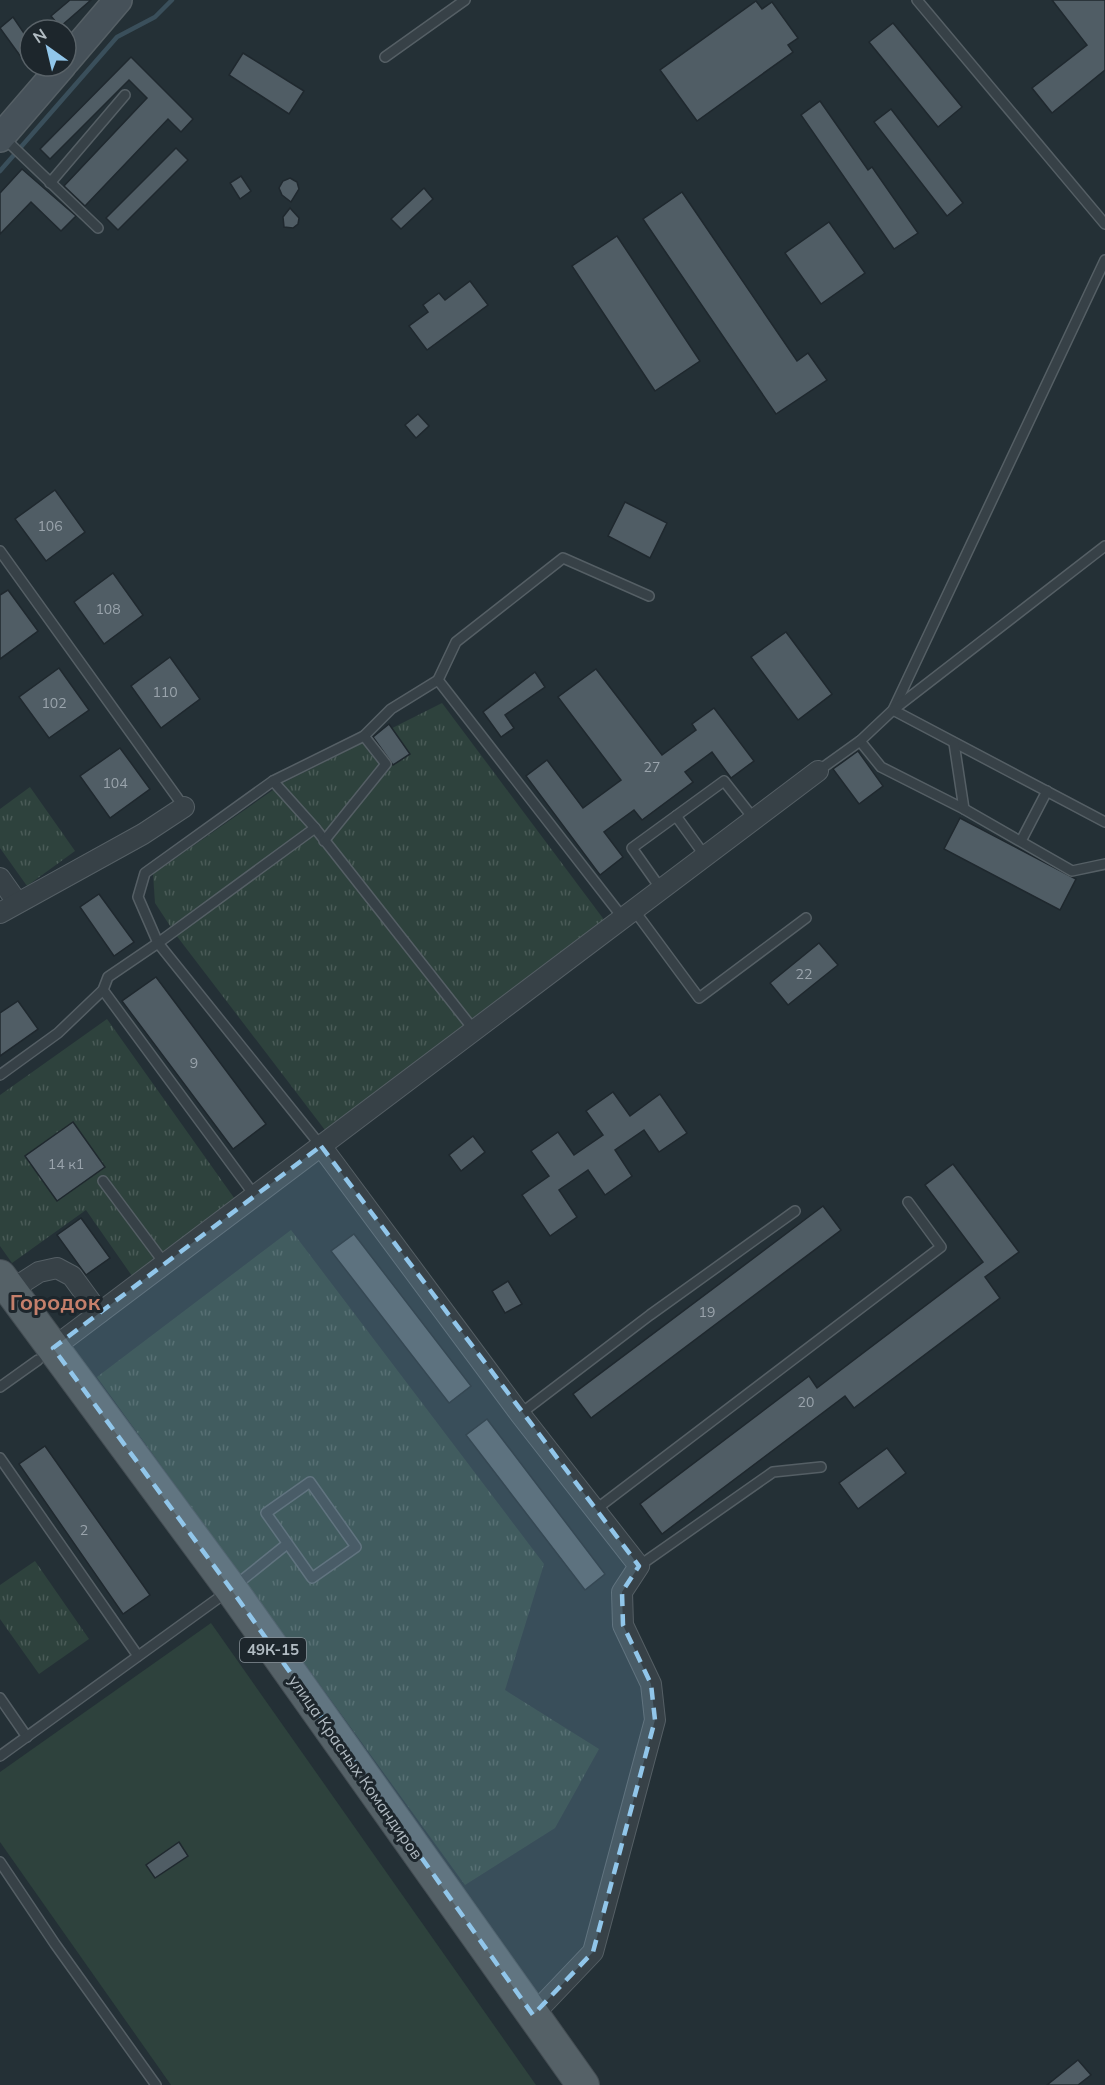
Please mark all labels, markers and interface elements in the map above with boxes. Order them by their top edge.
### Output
north arrow [18,18,78,78]
text: N [29,24,50,47]
house number: 106 [37,517,63,535]
house number: 108 [95,600,121,618]
house number: 110 [152,683,178,701]
house number: 102 [41,694,67,712]
house number: 27 [644,758,660,776]
house number: 104 [102,774,128,792]
house number: 22 [796,965,812,983]
house number: 9 [190,1054,198,1072]
house number: 14 к1 [48,1155,84,1173]
district label: Городок [10,1288,101,1316]
house number: 19 [699,1303,715,1321]
house number: 20 [798,1393,814,1411]
house number: 2 [80,1521,88,1539]
road number: 49К-15 [240,1638,306,1662]
street label: улица Красных Командиров [285,1671,427,1863]

